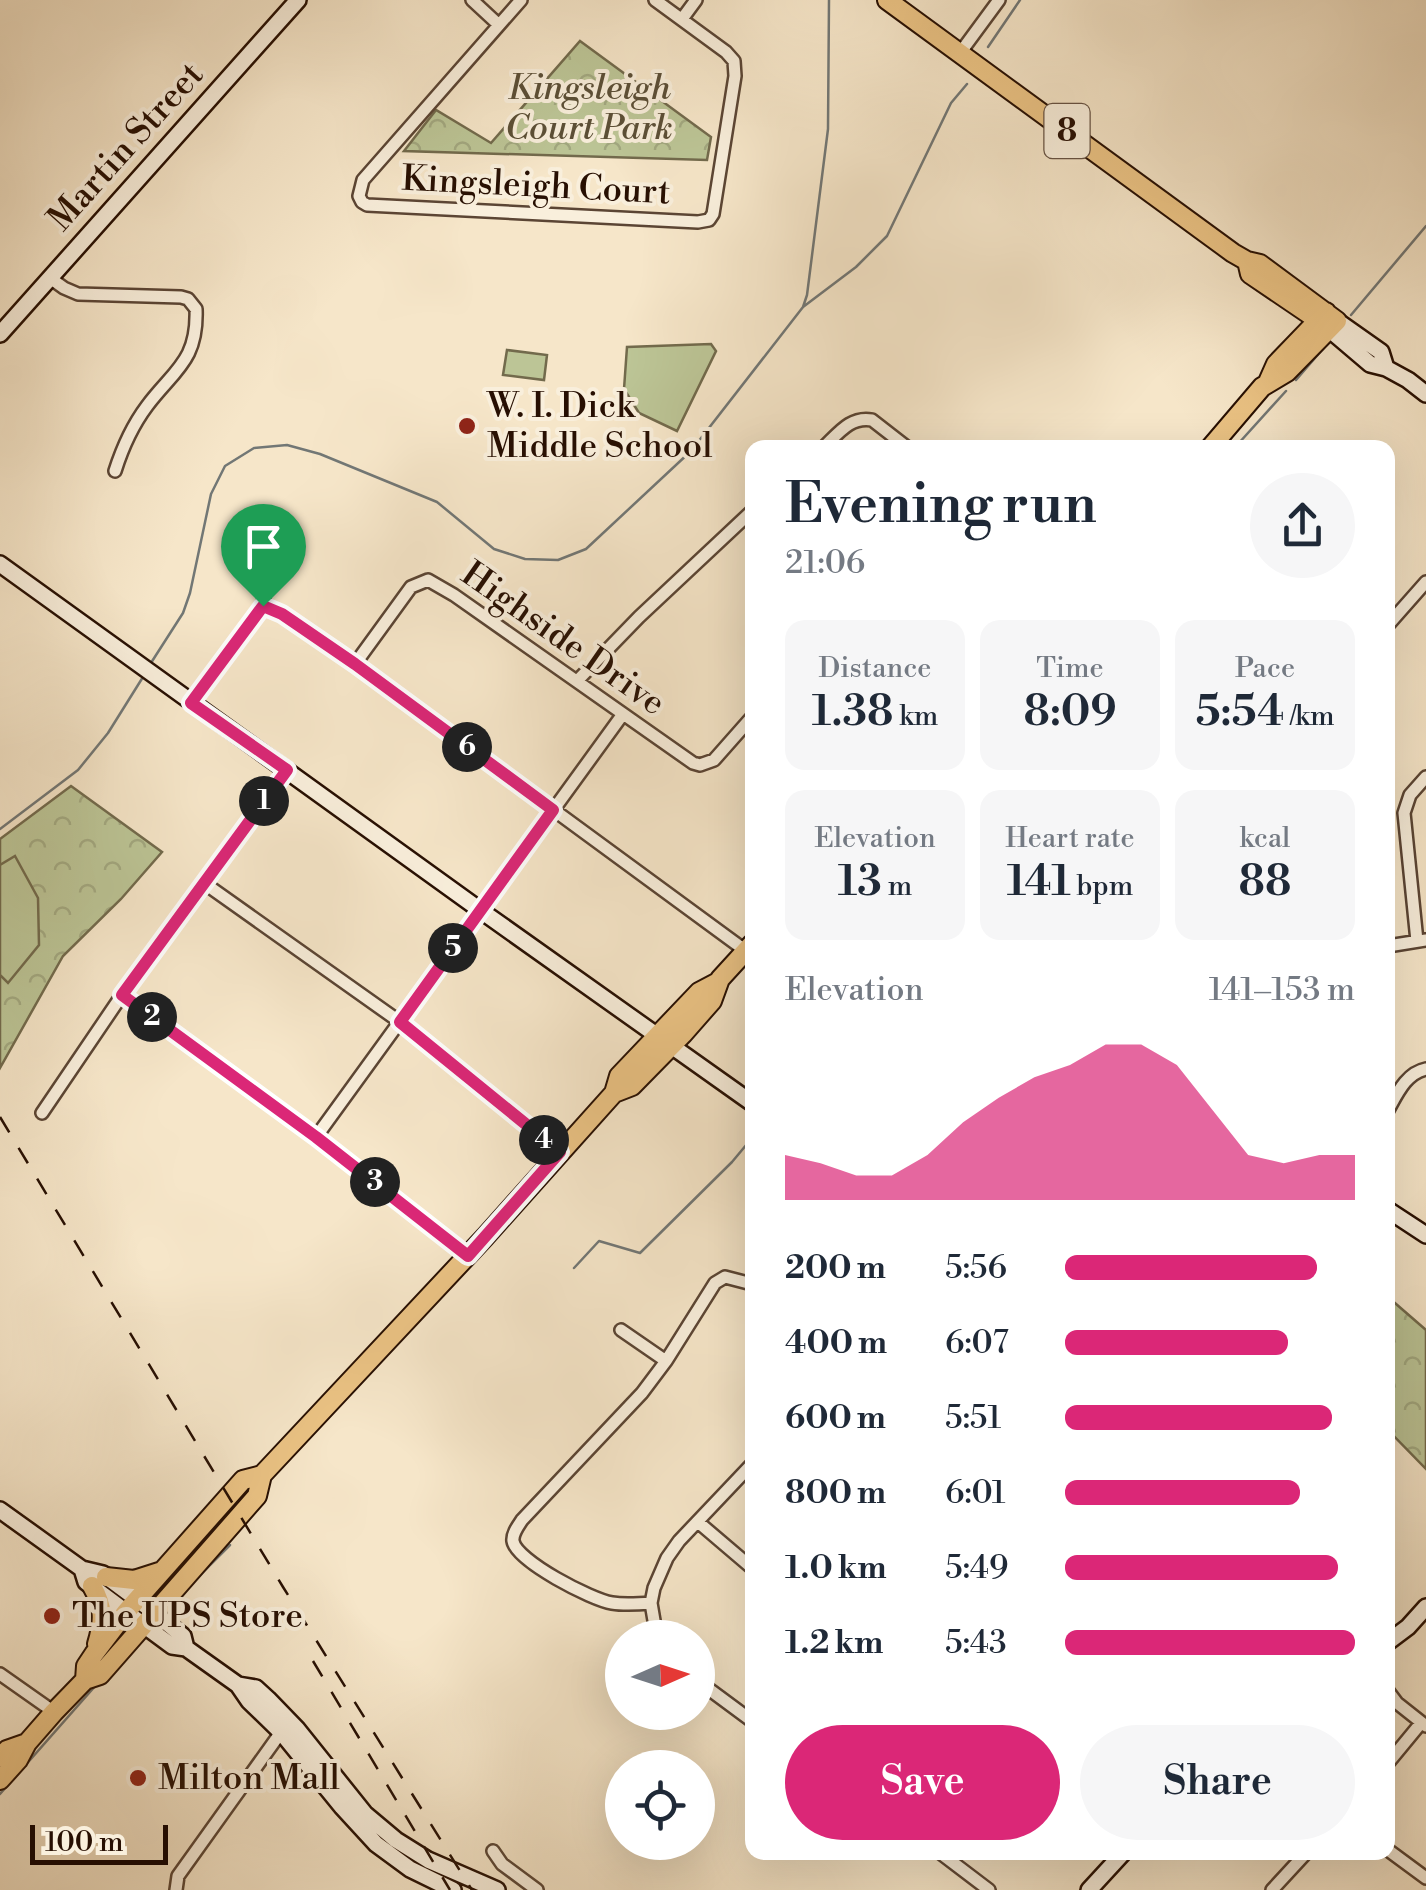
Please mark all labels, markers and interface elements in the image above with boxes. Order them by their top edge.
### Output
street label: Martin Street [39,54,213,240]
park label: Kingsleigh Court Park [505,67,673,150]
road number: 8 [1044,104,1090,158]
street label: Kingsleigh Court [400,157,672,215]
place label: W. I. Dick Middle School [486,385,713,468]
marker: W. I. Dick Middle School [456,415,478,437]
text: Evening run [785,471,1097,540]
button: share [1250,473,1355,578]
pin [221,504,306,607]
icon: arrive [236,519,291,574]
text: 21:06 [785,543,865,583]
street label: Highside Drive [453,553,673,725]
text: Distance [819,651,931,686]
text: Time [1036,651,1104,686]
text: Pace [1235,651,1295,686]
text: 1.38 [812,686,893,739]
text: 8:09 [1023,686,1117,739]
text: 5:54 [1195,686,1284,739]
text: km [893,699,938,734]
text: /km [1284,699,1335,734]
pin: 6 [442,722,492,772]
text: 6 [458,729,476,764]
pin: 1 [239,776,289,826]
text: 1 [257,783,271,818]
text: Elevation [814,821,936,856]
text: Heart rate [1005,821,1135,856]
text: kcal [1240,821,1290,856]
text: 13 [838,856,882,909]
text: 141 [1007,856,1071,909]
text: 88 [1239,856,1291,909]
text: m [882,869,912,904]
text: bpm [1071,869,1133,904]
pin: 5 [428,923,478,973]
text: 5 [444,930,462,965]
text: Elevation [785,970,924,1010]
text: 141–153 m [1209,970,1355,1010]
pin: 2 [127,992,177,1042]
text: 2 [143,999,161,1034]
pin: 4 [519,1115,569,1165]
text: 4 [535,1122,553,1157]
pin: 3 [350,1157,400,1207]
text: 3 [367,1164,383,1199]
text: 200 m [785,1248,886,1288]
text: 5:56 [945,1248,1007,1288]
text: 400 m [785,1323,887,1363]
text: 6:07 [945,1323,1009,1363]
text: 600 m [785,1398,886,1438]
text: 5:51 [945,1398,1001,1438]
text: 800 m [785,1473,886,1513]
text: 6:01 [945,1473,1006,1513]
text: 1.0 km [785,1548,887,1588]
text: 5:49 [945,1548,1008,1588]
place label: The UPS Store [72,1595,303,1638]
marker: The UPS Store [41,1605,63,1627]
north arrow [605,1620,715,1730]
map controls [605,1620,715,1860]
text: 1.2 km [785,1623,883,1663]
text: 5:43 [945,1623,1007,1663]
button: Save [785,1725,1060,1840]
button: Share [1080,1725,1355,1840]
button: locate [605,1750,715,1860]
place label: Milton Mall [158,1757,340,1800]
marker: Milton Mall [127,1767,149,1789]
scale bar [30,1820,168,1864]
text: 100 m [45,1825,124,1860]

